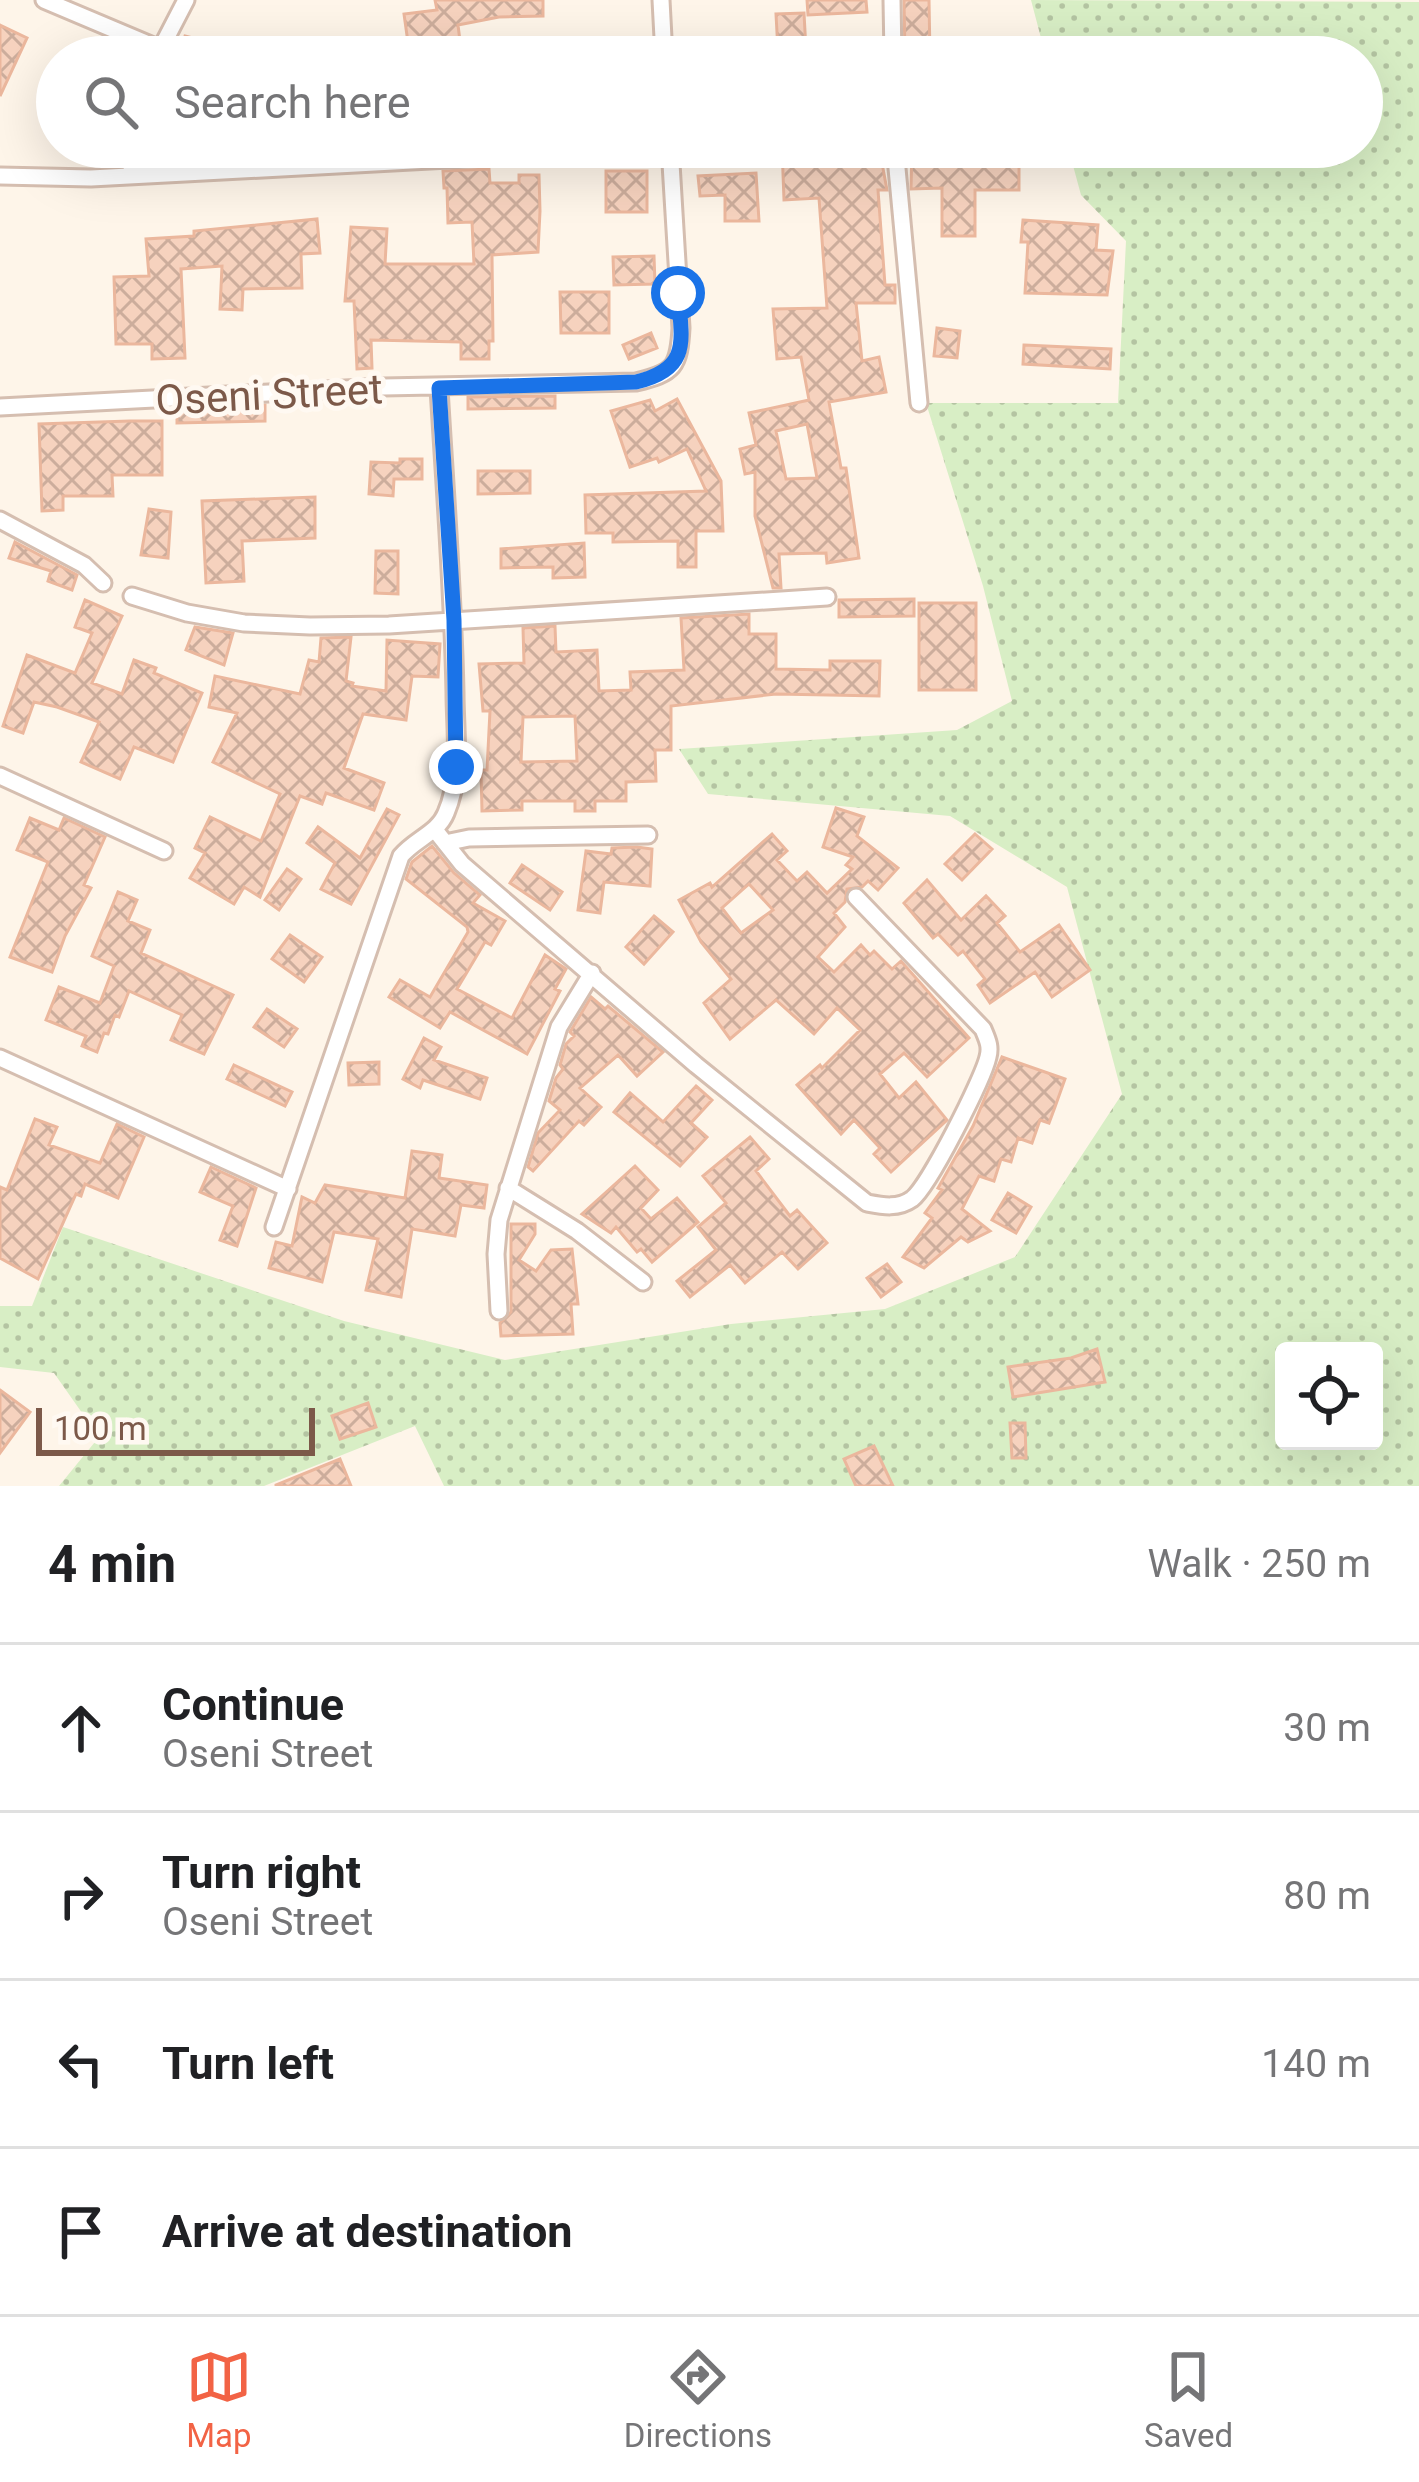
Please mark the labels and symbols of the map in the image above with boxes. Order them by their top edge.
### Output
route start [651,266,705,320]
street label: Oseni Street [154,364,384,425]
route end [429,740,483,794]
scale bar [36,1402,315,1455]

